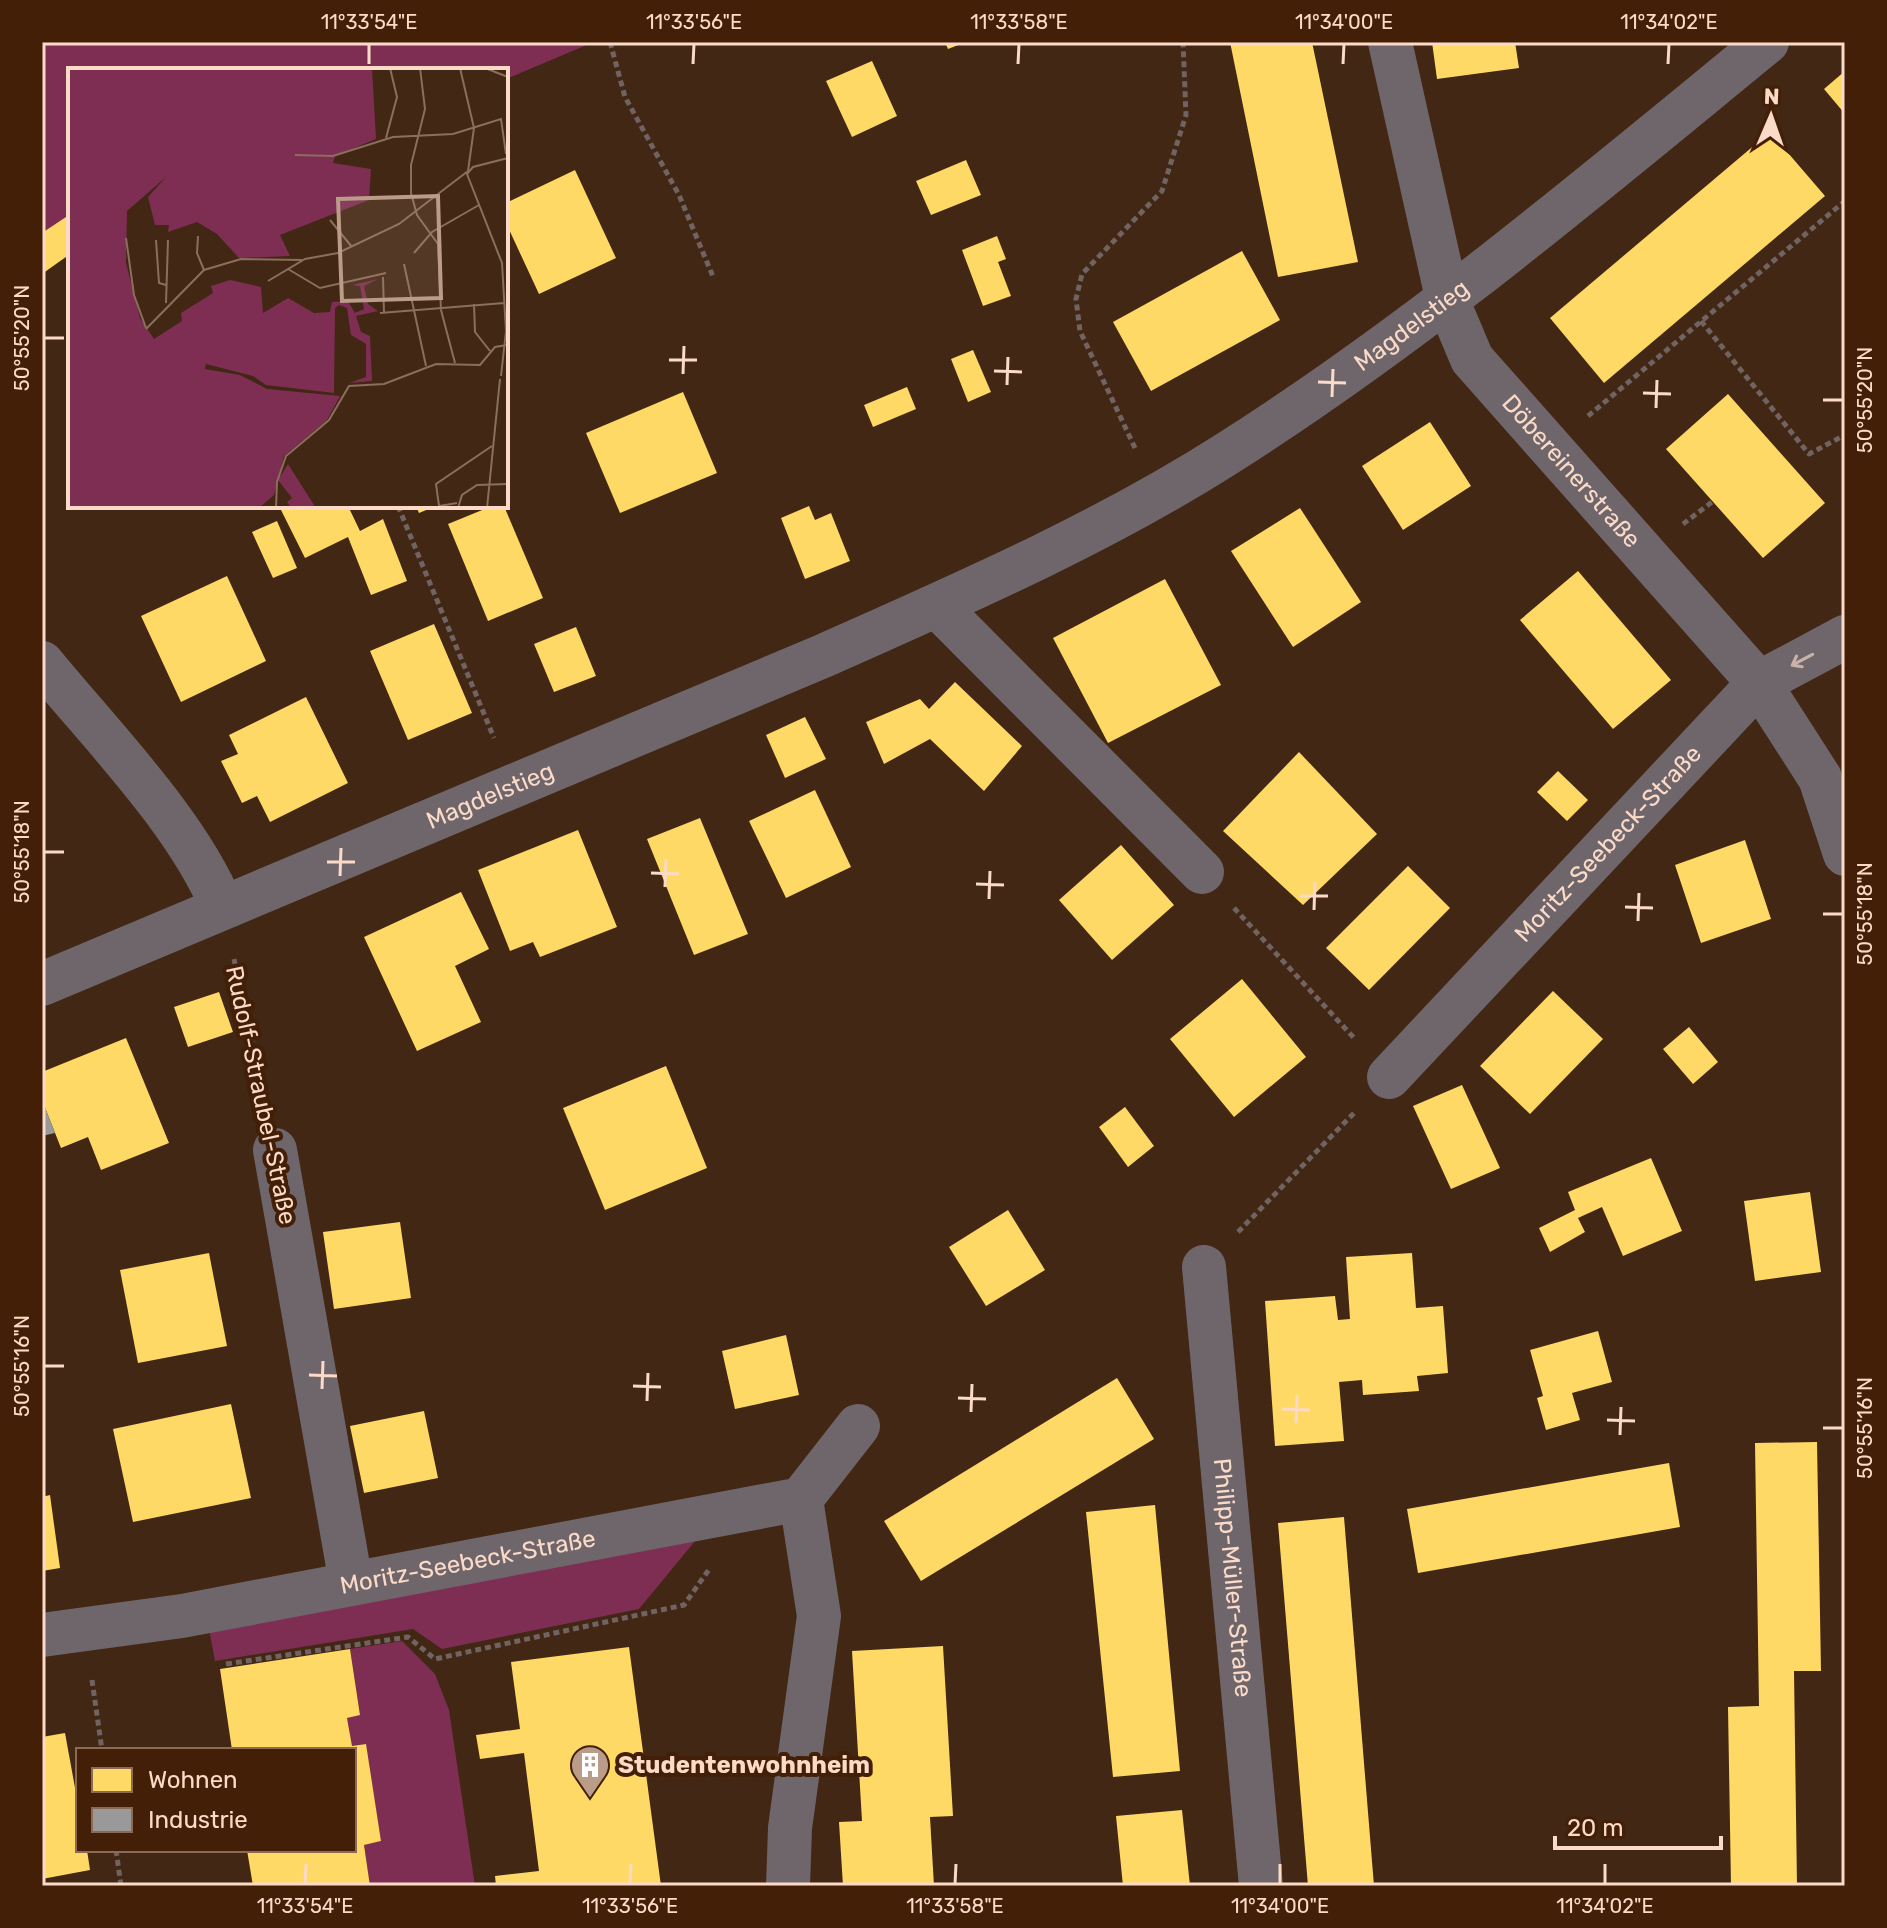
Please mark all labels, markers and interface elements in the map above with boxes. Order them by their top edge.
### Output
text: 11°33'54"E [321,10,417,34]
text: 11°33'56"E [646,10,742,34]
text: 11°33'58"E [970,10,1068,34]
text: 11°34'00"E [1295,10,1393,34]
text: 11°34'02"E [1620,10,1718,34]
inset map [68,68,508,508]
north arrow [1731,76,1811,156]
text: N [1763,83,1780,110]
street label: Magdelstieg [1349,274,1474,377]
text: 50°55'20"N [10,285,34,391]
text: 50°55'20"N [1853,347,1877,453]
street label: Döbereinerstraße [1496,389,1646,553]
one-way arrow [1790,652,1814,668]
street label: Moritz-Seebeck-Straße [1509,740,1707,948]
street label: Magdelstieg [422,757,558,835]
text: 50°55'18"N [10,800,34,904]
text: 50°55'18"N [1853,862,1877,966]
street label: Rudolf-Straubel-Straße [220,963,302,1227]
text: 50°55'16"N [10,1315,34,1417]
text: 50°55'16"N [1853,1377,1877,1479]
street label: Philipp-Müller-Straße [1208,1457,1258,1698]
street label: Moritz-Seebeck-Straße [338,1524,598,1600]
building icon: Studentenwohnheim [569,1744,611,1799]
legend [76,1748,356,1852]
place label: Studentenwohnheim [618,1751,870,1779]
text: Wohnen [148,1766,238,1794]
scale bar [1555,1800,1721,1850]
text: Industrie [148,1806,248,1834]
text: 20 m [1567,1814,1624,1842]
text: 11°33'54"E [257,1894,353,1918]
text: 11°33'56"E [582,1894,678,1918]
text: 11°33'58"E [906,1894,1004,1918]
text: 11°34'00"E [1231,1894,1329,1918]
text: 11°34'02"E [1556,1894,1654,1918]

